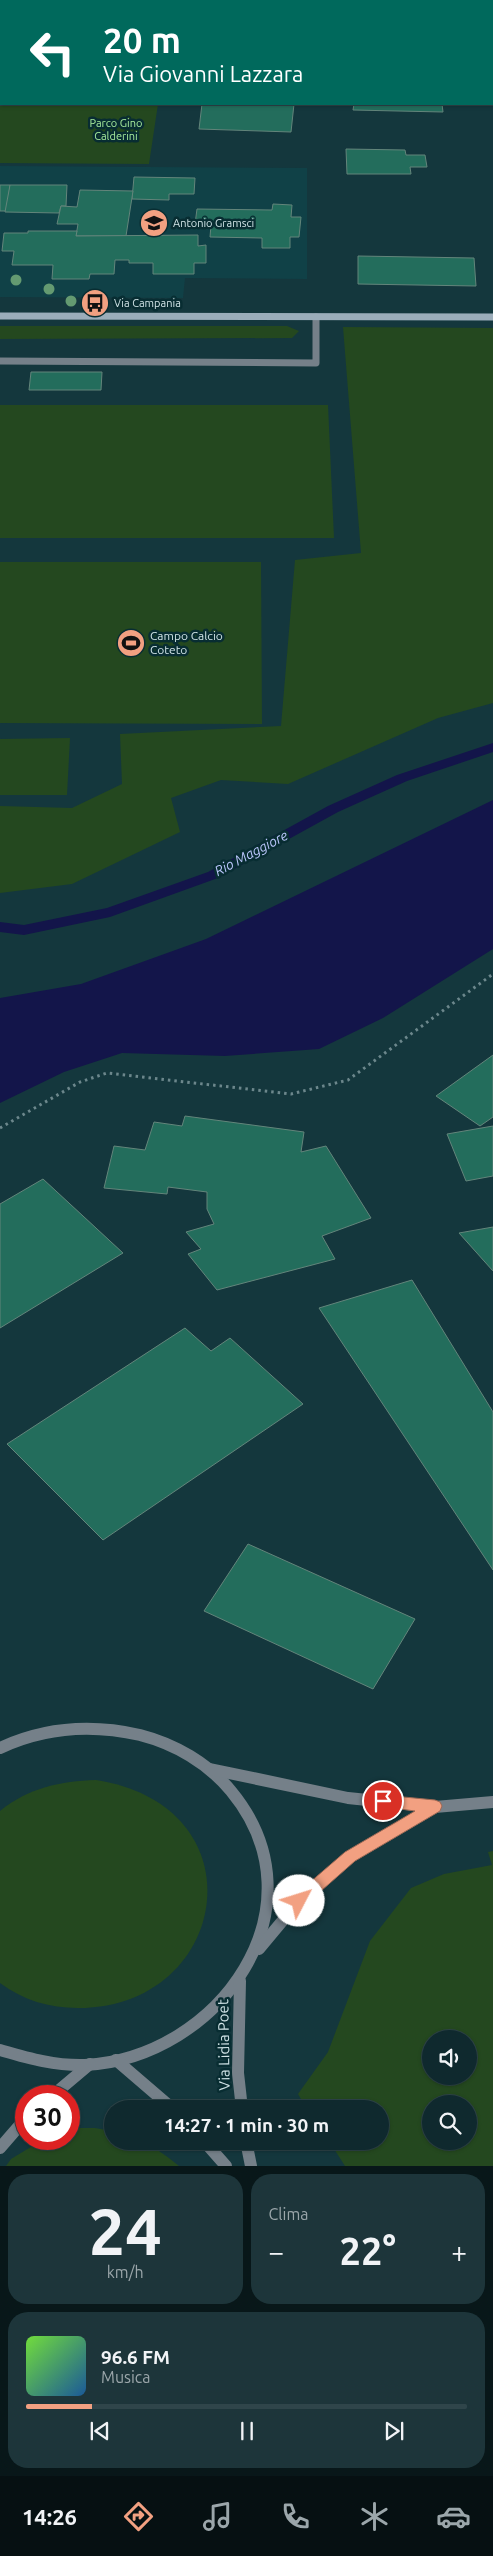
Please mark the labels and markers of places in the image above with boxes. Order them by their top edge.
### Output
school or university icon: Antonio Gramsci [139,208,169,238]
place label: Antonio Gramsci [173,217,254,229]
bus stop icon: Via Campania [80,288,110,318]
place label: Via Campania [114,297,181,309]
sports icon: Campo Calcio Coteto [116,628,146,658]
place label: Campo Calcio Coteto [150,629,223,656]
pin [362,1780,404,1822]

